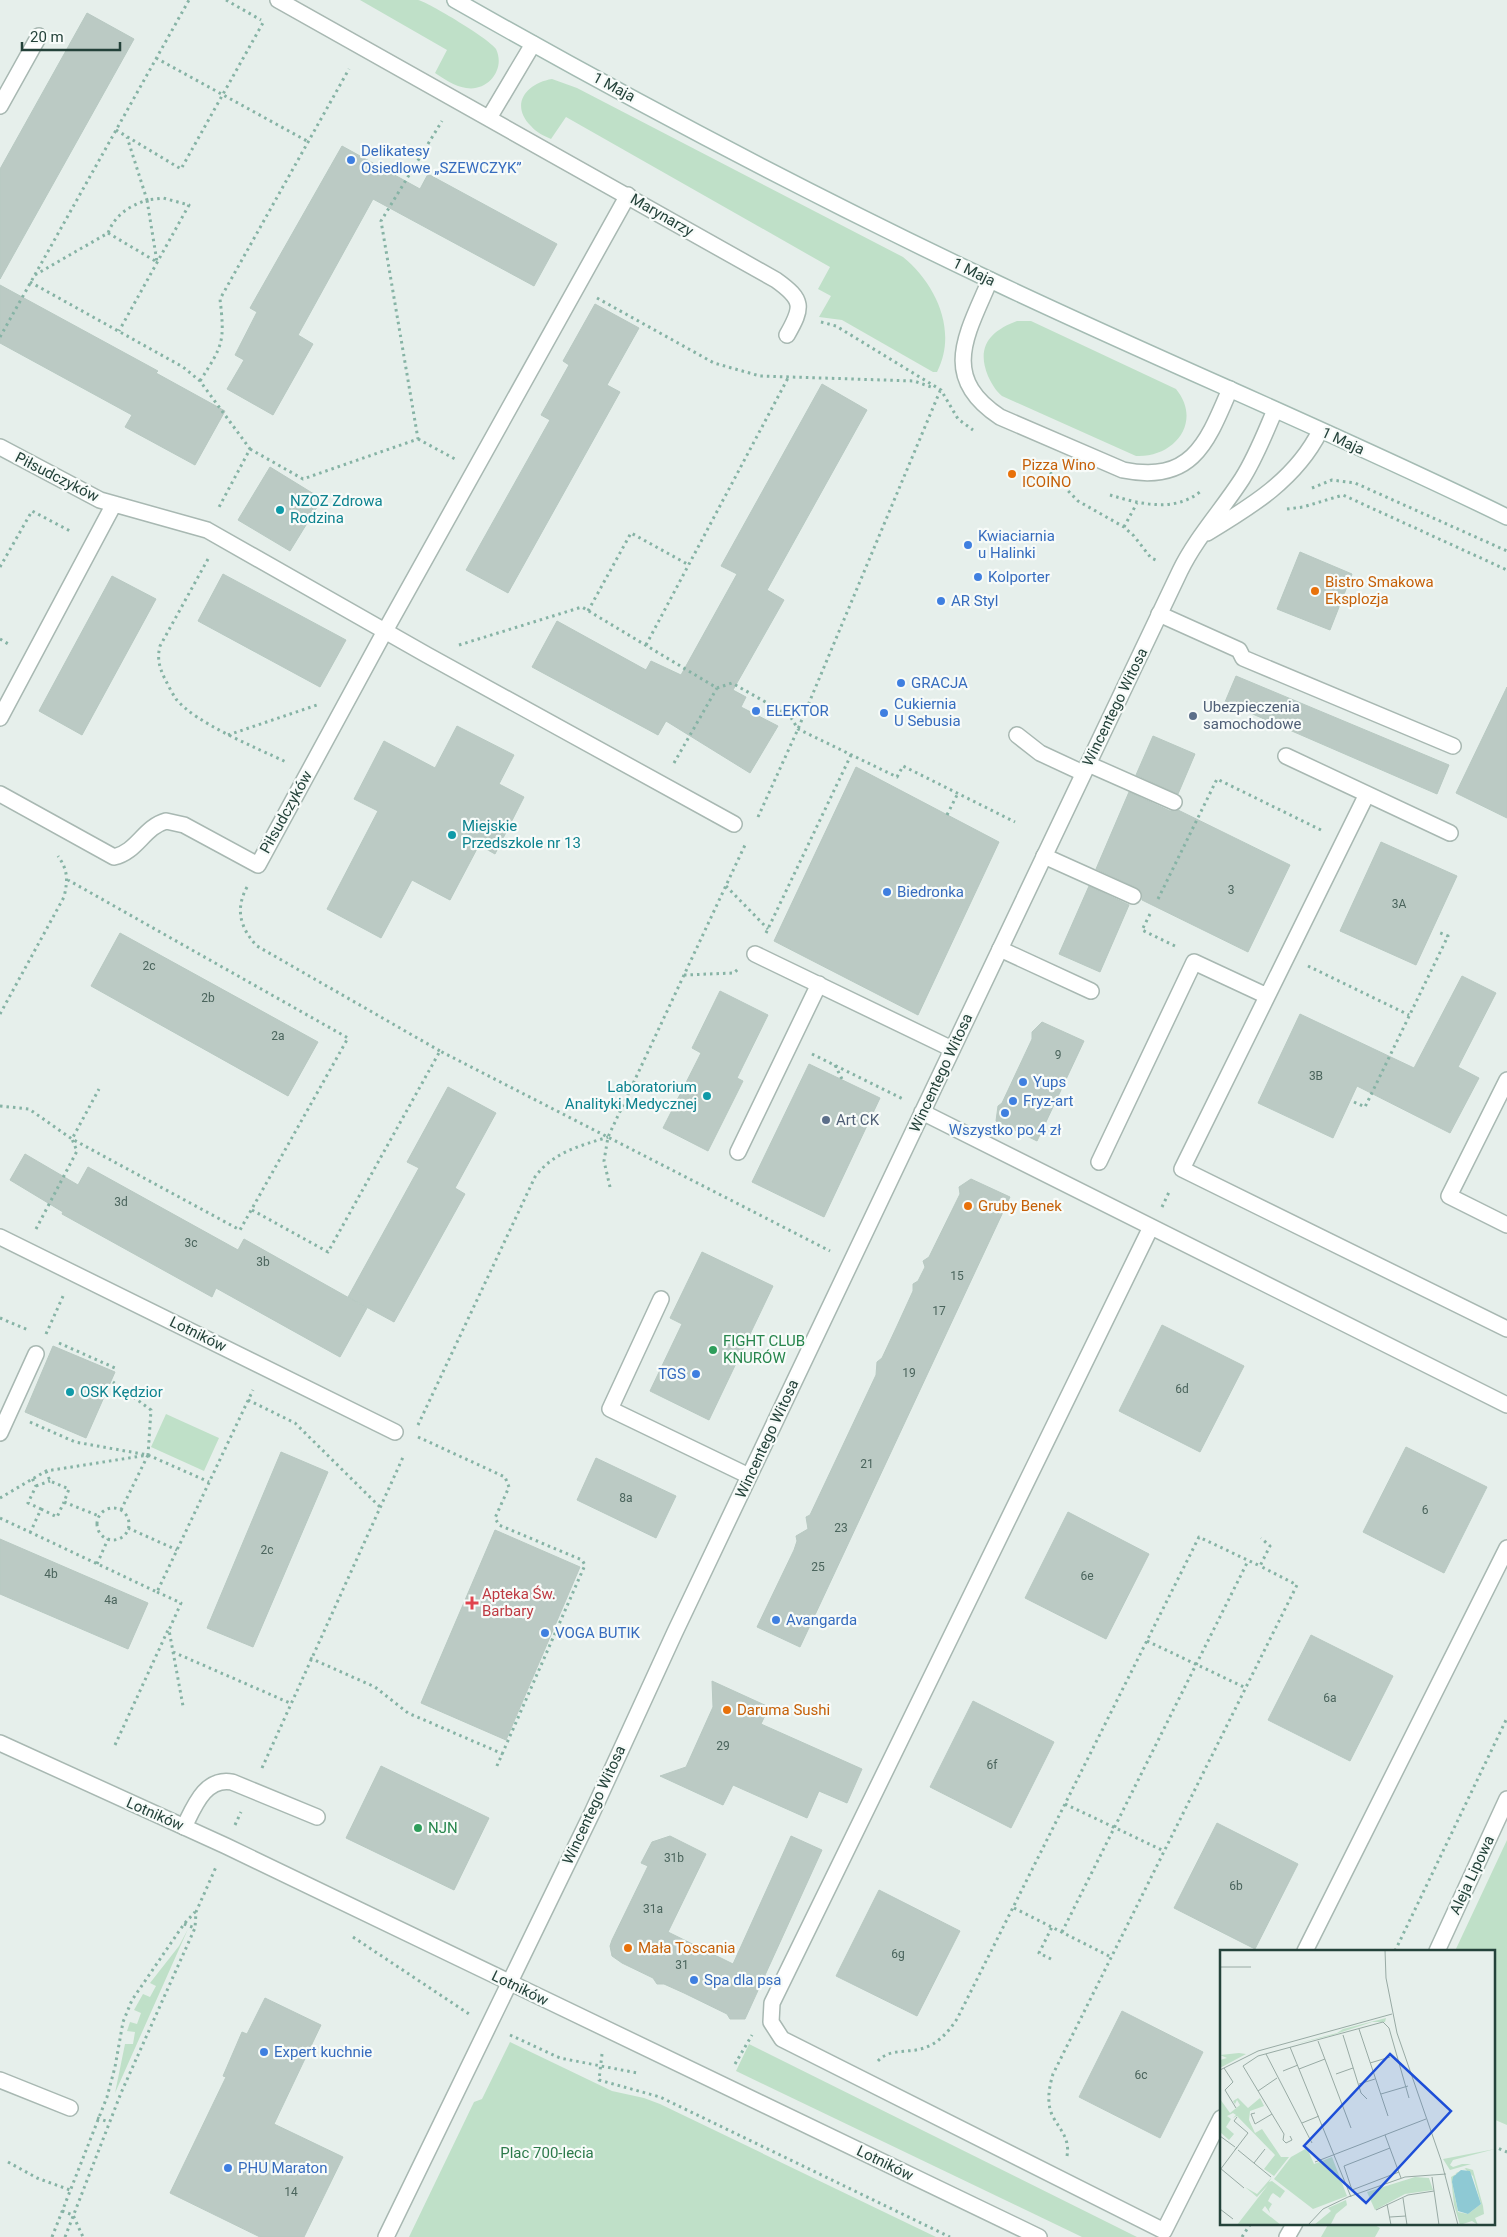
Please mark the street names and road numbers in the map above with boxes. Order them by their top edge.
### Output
street label: 1 Maja [590,68,638,106]
street label: Marynarzy [627,190,697,240]
street label: 1 Maja [950,254,998,290]
street label: 1 Maja [1319,423,1367,459]
street label: Piłsudczyków [12,448,102,506]
street label: Wincentego Witosa [1079,645,1151,769]
street label: Piłsudczyków [256,768,316,856]
street label: Wincentego Witosa [906,1011,976,1135]
street label: Lotników [167,1313,229,1355]
street label: Wincentego Witosa [732,1377,802,1501]
street label: Wincentego Witosa [559,1743,629,1867]
street label: Lotników [124,1793,186,1835]
street label: Aleja Lipowa [1446,1833,1498,1917]
street label: Lotników [489,1967,551,2009]
street label: Lotników [854,2142,916,2184]

